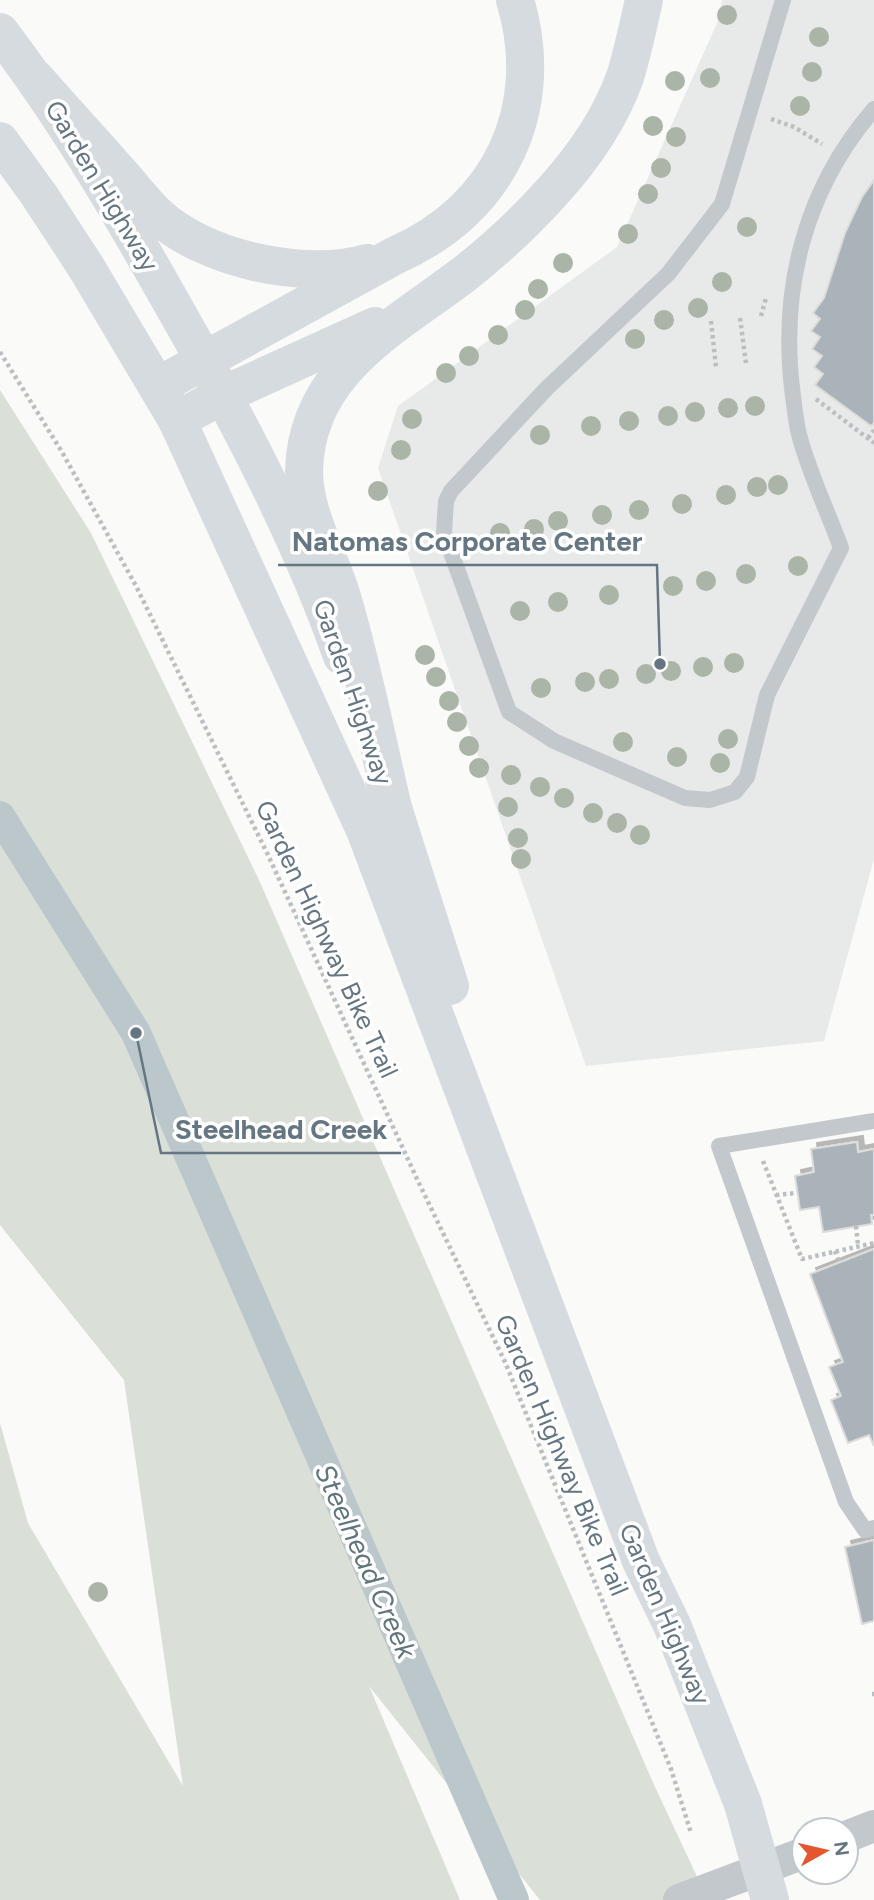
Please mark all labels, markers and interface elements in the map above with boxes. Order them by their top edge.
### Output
street label: Garden Highway [38,95,166,278]
callout: Natomas Corporate Center [278,516,657,565]
text: Natomas Corporate Center [292,524,643,558]
street label: Garden Highway [306,595,400,789]
street label: Garden Highway Bike Trail [249,795,405,1083]
callout: Steelhead Creek [161,1104,401,1153]
text: Steelhead Creek [175,1112,387,1146]
street label: Garden Highway Bike Trail [488,1310,636,1600]
water label: Steelhead Creek [308,1458,425,1665]
street label: Garden Highway [612,1518,718,1710]
north arrow [790,1816,860,1886]
text: N [829,1840,854,1858]

